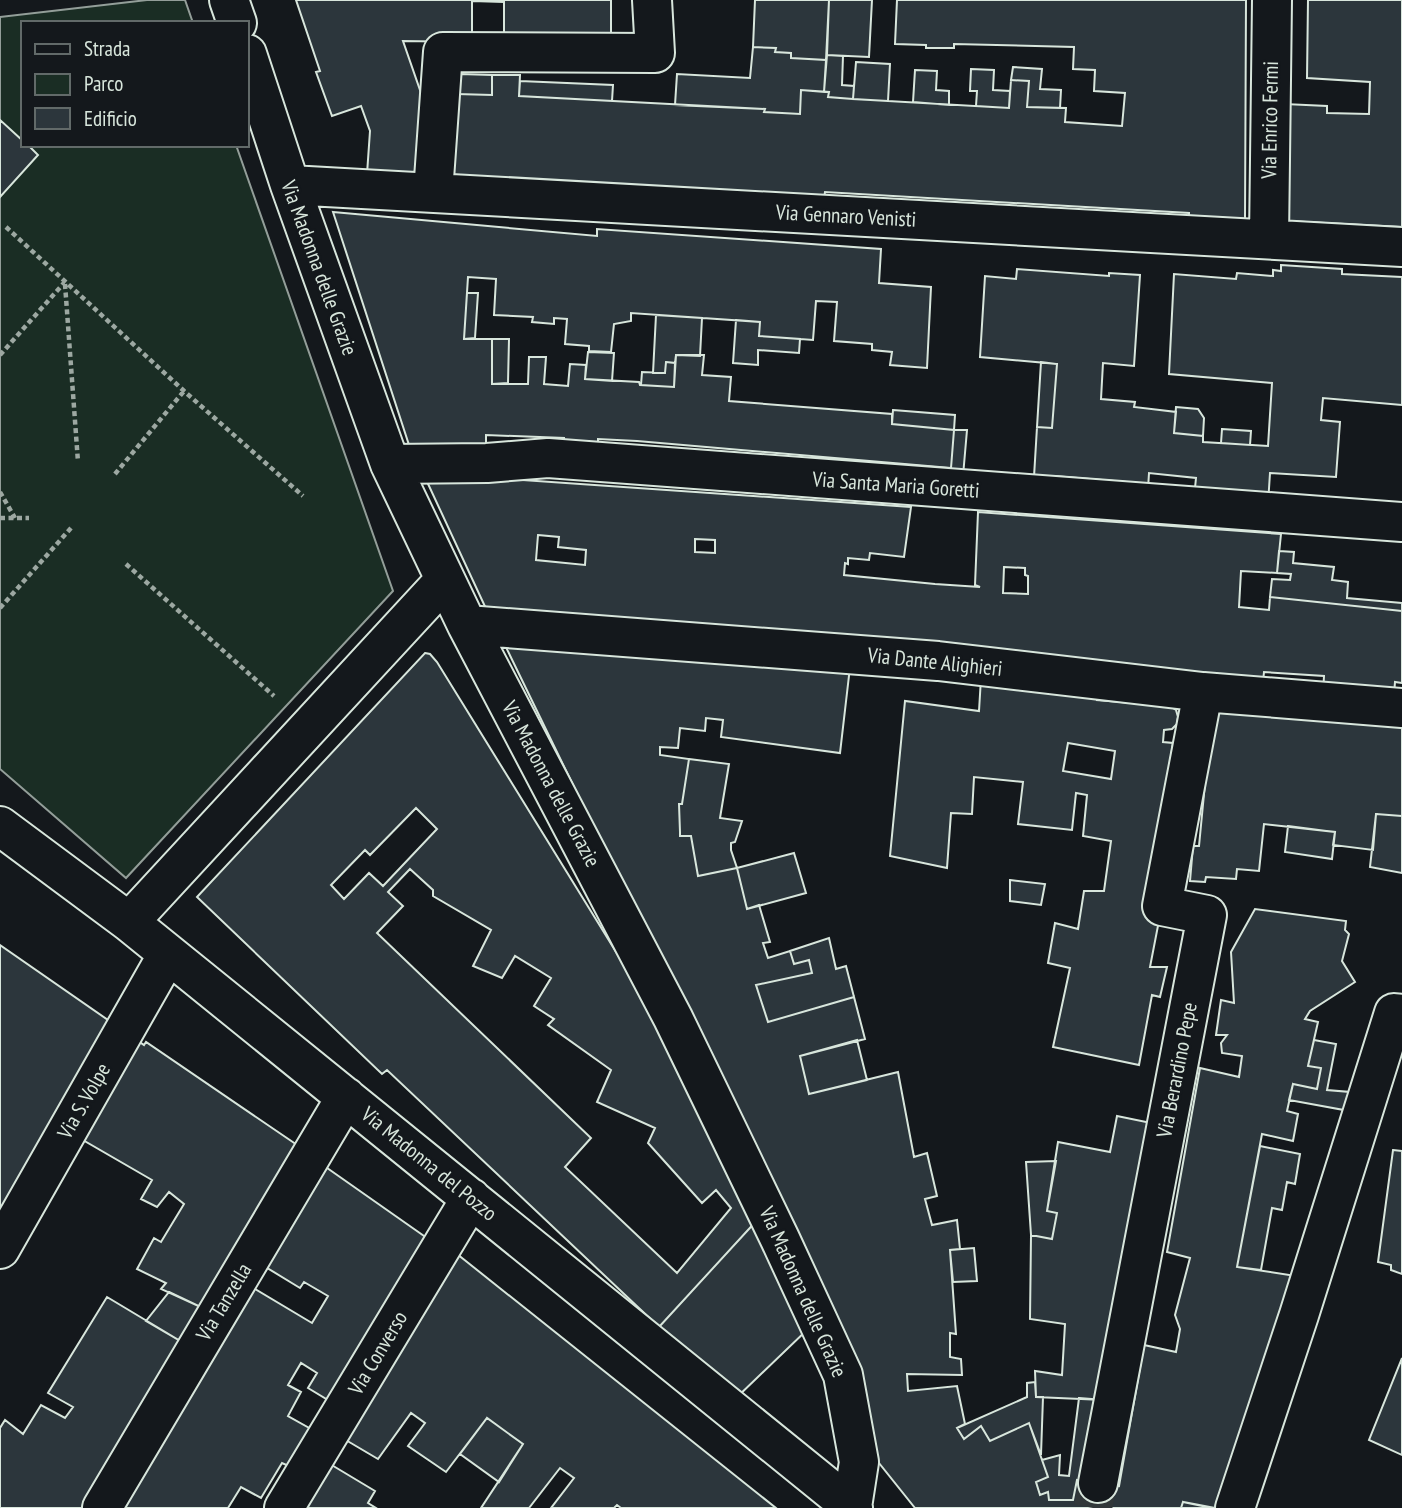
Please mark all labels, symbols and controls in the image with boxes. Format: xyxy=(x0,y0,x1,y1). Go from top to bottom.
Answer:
legend xyxy=(21,21,248,147)
text: Strada xyxy=(84,35,130,62)
street label: Via Enrico Fermi xyxy=(1255,61,1284,180)
text: Parco xyxy=(84,70,123,97)
text: Edificio xyxy=(84,105,137,132)
street label: Via Madonna delle Grazie xyxy=(275,176,364,359)
street label: Via Gennaro Venisti xyxy=(774,198,917,233)
street label: Via Santa Maria Goretti xyxy=(811,465,980,504)
street label: Via Dante Alighieri xyxy=(865,641,1004,682)
street label: Via Madonna delle Grazie xyxy=(496,695,607,871)
street label: Via Berardino Pepe xyxy=(1150,1000,1203,1141)
street label: Via S. Volpe xyxy=(51,1058,116,1144)
street label: Via Madonna del Pozzo xyxy=(355,1100,503,1227)
street label: Via Madonna delle Grazie xyxy=(753,1201,853,1381)
street label: Via Tanzella xyxy=(189,1258,257,1346)
street label: Via Converso xyxy=(341,1306,413,1400)

